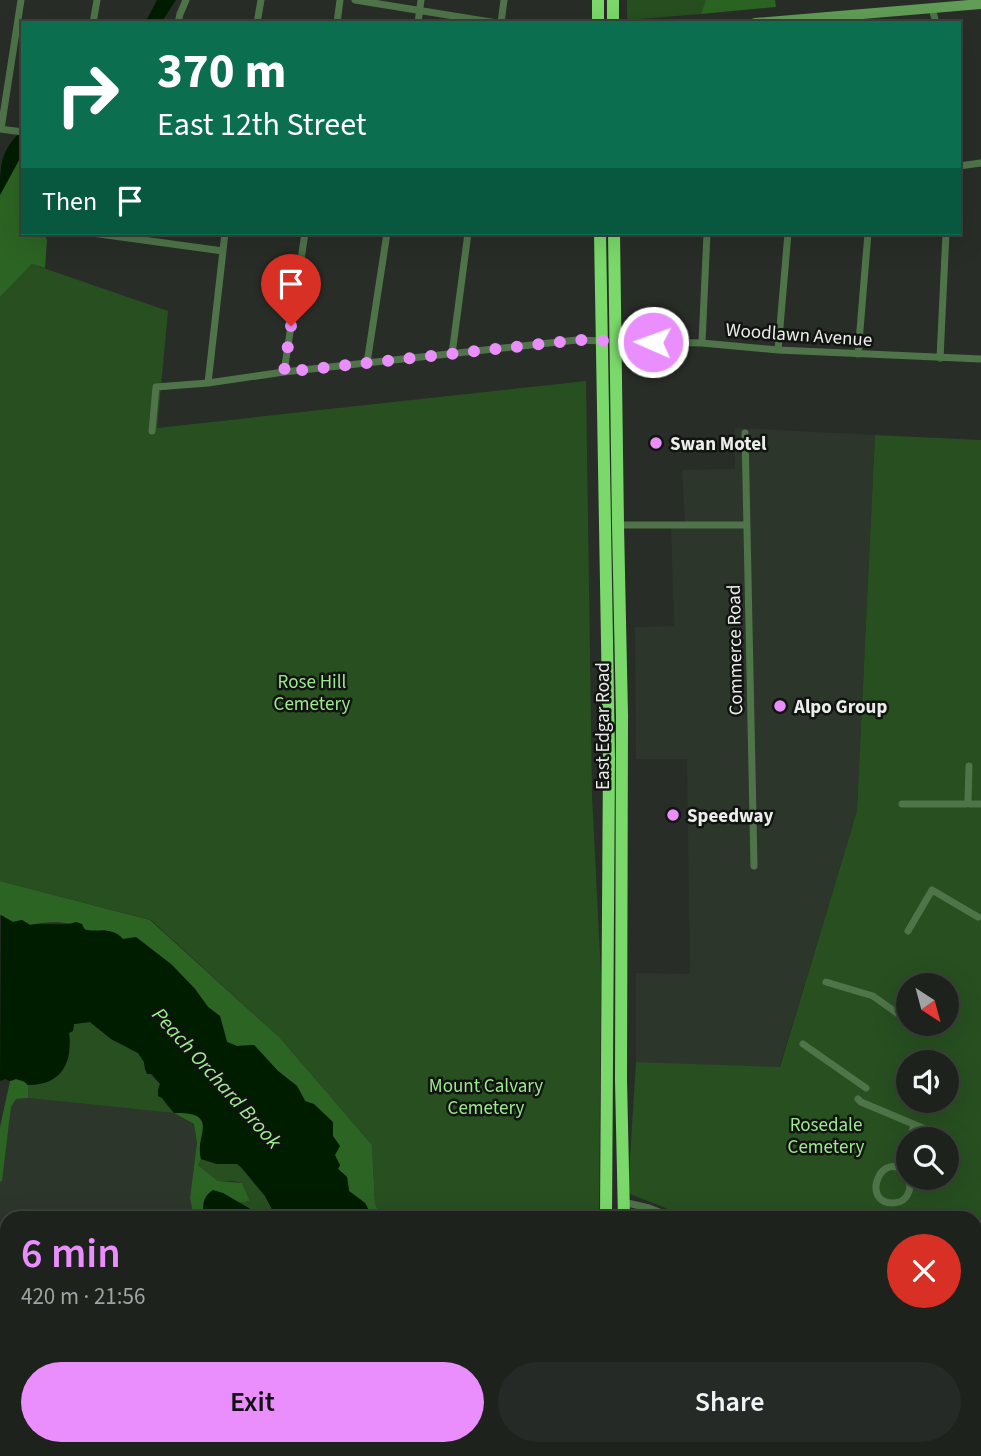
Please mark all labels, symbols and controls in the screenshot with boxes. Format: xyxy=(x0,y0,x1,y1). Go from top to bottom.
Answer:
text: 370 m xyxy=(157,37,286,107)
icon: right xyxy=(42,49,133,140)
text: East 12th Street xyxy=(157,102,367,148)
icon: arrive xyxy=(111,182,149,220)
text: Then xyxy=(42,183,97,220)
pin xyxy=(261,254,321,326)
icon: arrive xyxy=(272,265,310,303)
position arrow xyxy=(616,305,690,379)
street label: Woodlawn Avenue xyxy=(725,317,873,354)
place label: Swan Motel xyxy=(670,431,767,458)
marker: Swan Motel xyxy=(648,435,664,451)
street label: Commerce Road xyxy=(721,584,750,716)
street label: East Edgar Road xyxy=(590,662,617,790)
park label: Rose Hill Cemetery xyxy=(274,669,351,718)
place label: Alpo Group xyxy=(793,694,887,721)
marker: Alpo Group xyxy=(772,698,788,714)
place label: Speedway xyxy=(687,803,774,830)
marker: Speedway xyxy=(665,807,681,823)
north arrow xyxy=(896,973,959,1036)
map controls xyxy=(896,973,959,1190)
water label: Peach Orchard Brook xyxy=(145,1001,290,1156)
button: sound xyxy=(896,1050,959,1113)
park label: Mount Calvary Cemetery xyxy=(429,1073,543,1122)
park label: Rosedale Cemetery xyxy=(788,1112,865,1161)
button: search xyxy=(896,1127,959,1190)
text: 6 min xyxy=(21,1224,121,1284)
button: close xyxy=(887,1234,961,1308)
text: 420 m · 21:56 xyxy=(21,1280,145,1313)
button: Exit xyxy=(21,1362,484,1442)
button: Share xyxy=(498,1362,961,1442)

